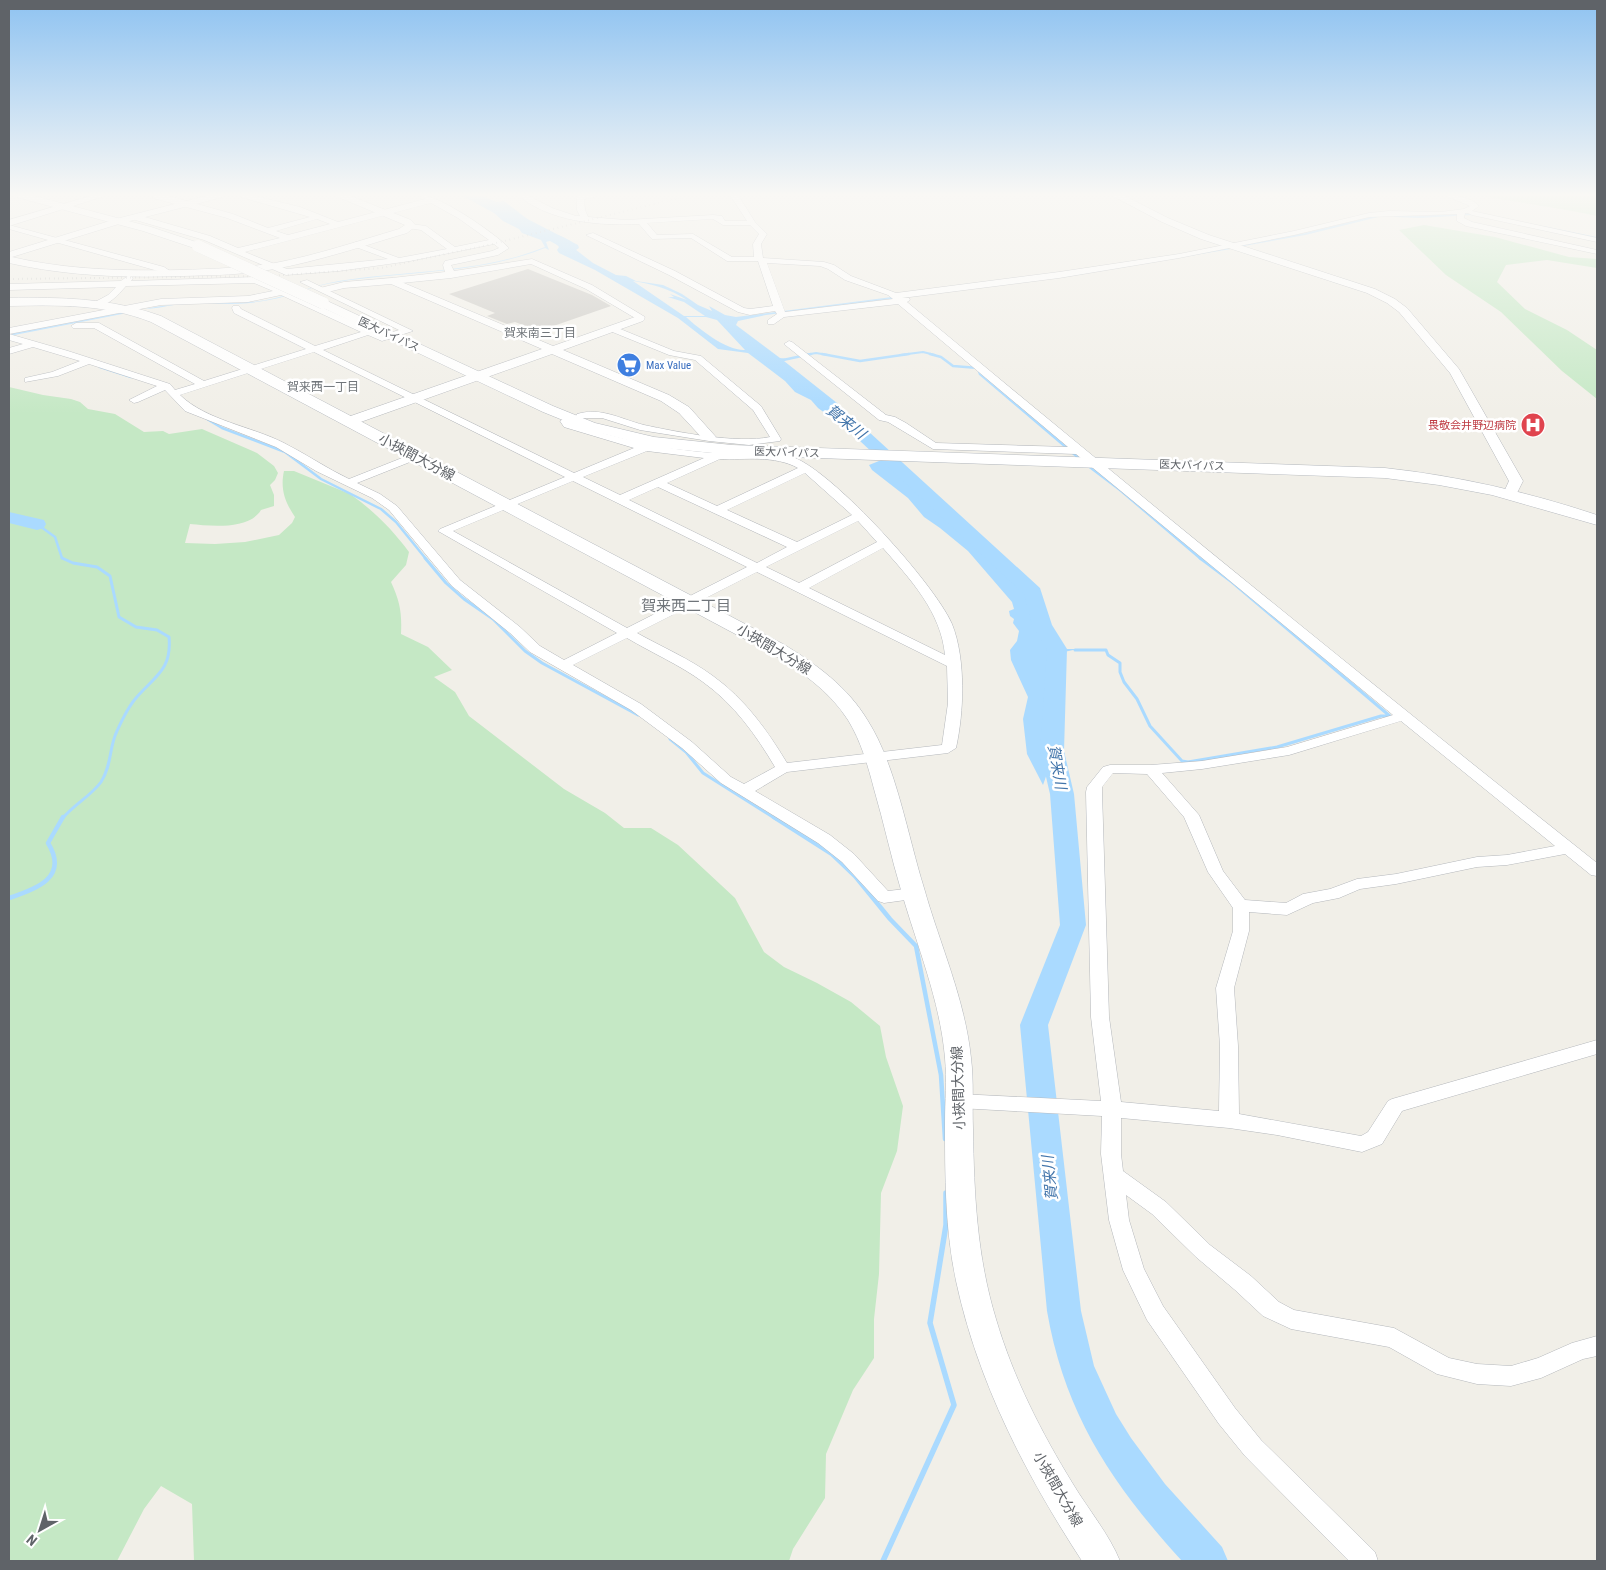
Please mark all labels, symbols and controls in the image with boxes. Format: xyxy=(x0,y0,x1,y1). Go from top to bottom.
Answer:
street label: 医大バイパス xyxy=(356,315,421,354)
district label: 賀来南三丁目 xyxy=(504,326,576,340)
supermarket icon: Max Value xyxy=(616,352,642,378)
place label: Max Value xyxy=(646,359,691,372)
district label: 賀来西一丁目 xyxy=(287,380,359,394)
water label: 賀来川 xyxy=(823,401,871,444)
hospital icon: 畏敬会井野辺病院 xyxy=(1520,412,1546,438)
place label: 畏敬会井野辺病院 xyxy=(1428,419,1516,432)
street label: 小挾間大分線 xyxy=(376,430,458,484)
street label: 医大バイパス xyxy=(754,445,820,460)
street label: 医大バイパス xyxy=(1159,458,1225,473)
district label: 賀来西二丁目 xyxy=(641,597,731,615)
street label: 小挾間大分線 xyxy=(734,621,814,677)
water label: 賀来川 xyxy=(1044,743,1070,793)
street label: 小挾間大分線 xyxy=(949,1046,967,1130)
water label: 賀来川 xyxy=(1038,1153,1061,1201)
street label: 小挾間大分線 xyxy=(1030,1449,1086,1529)
north arrow xyxy=(15,1505,65,1555)
text: N xyxy=(23,1531,40,1549)

